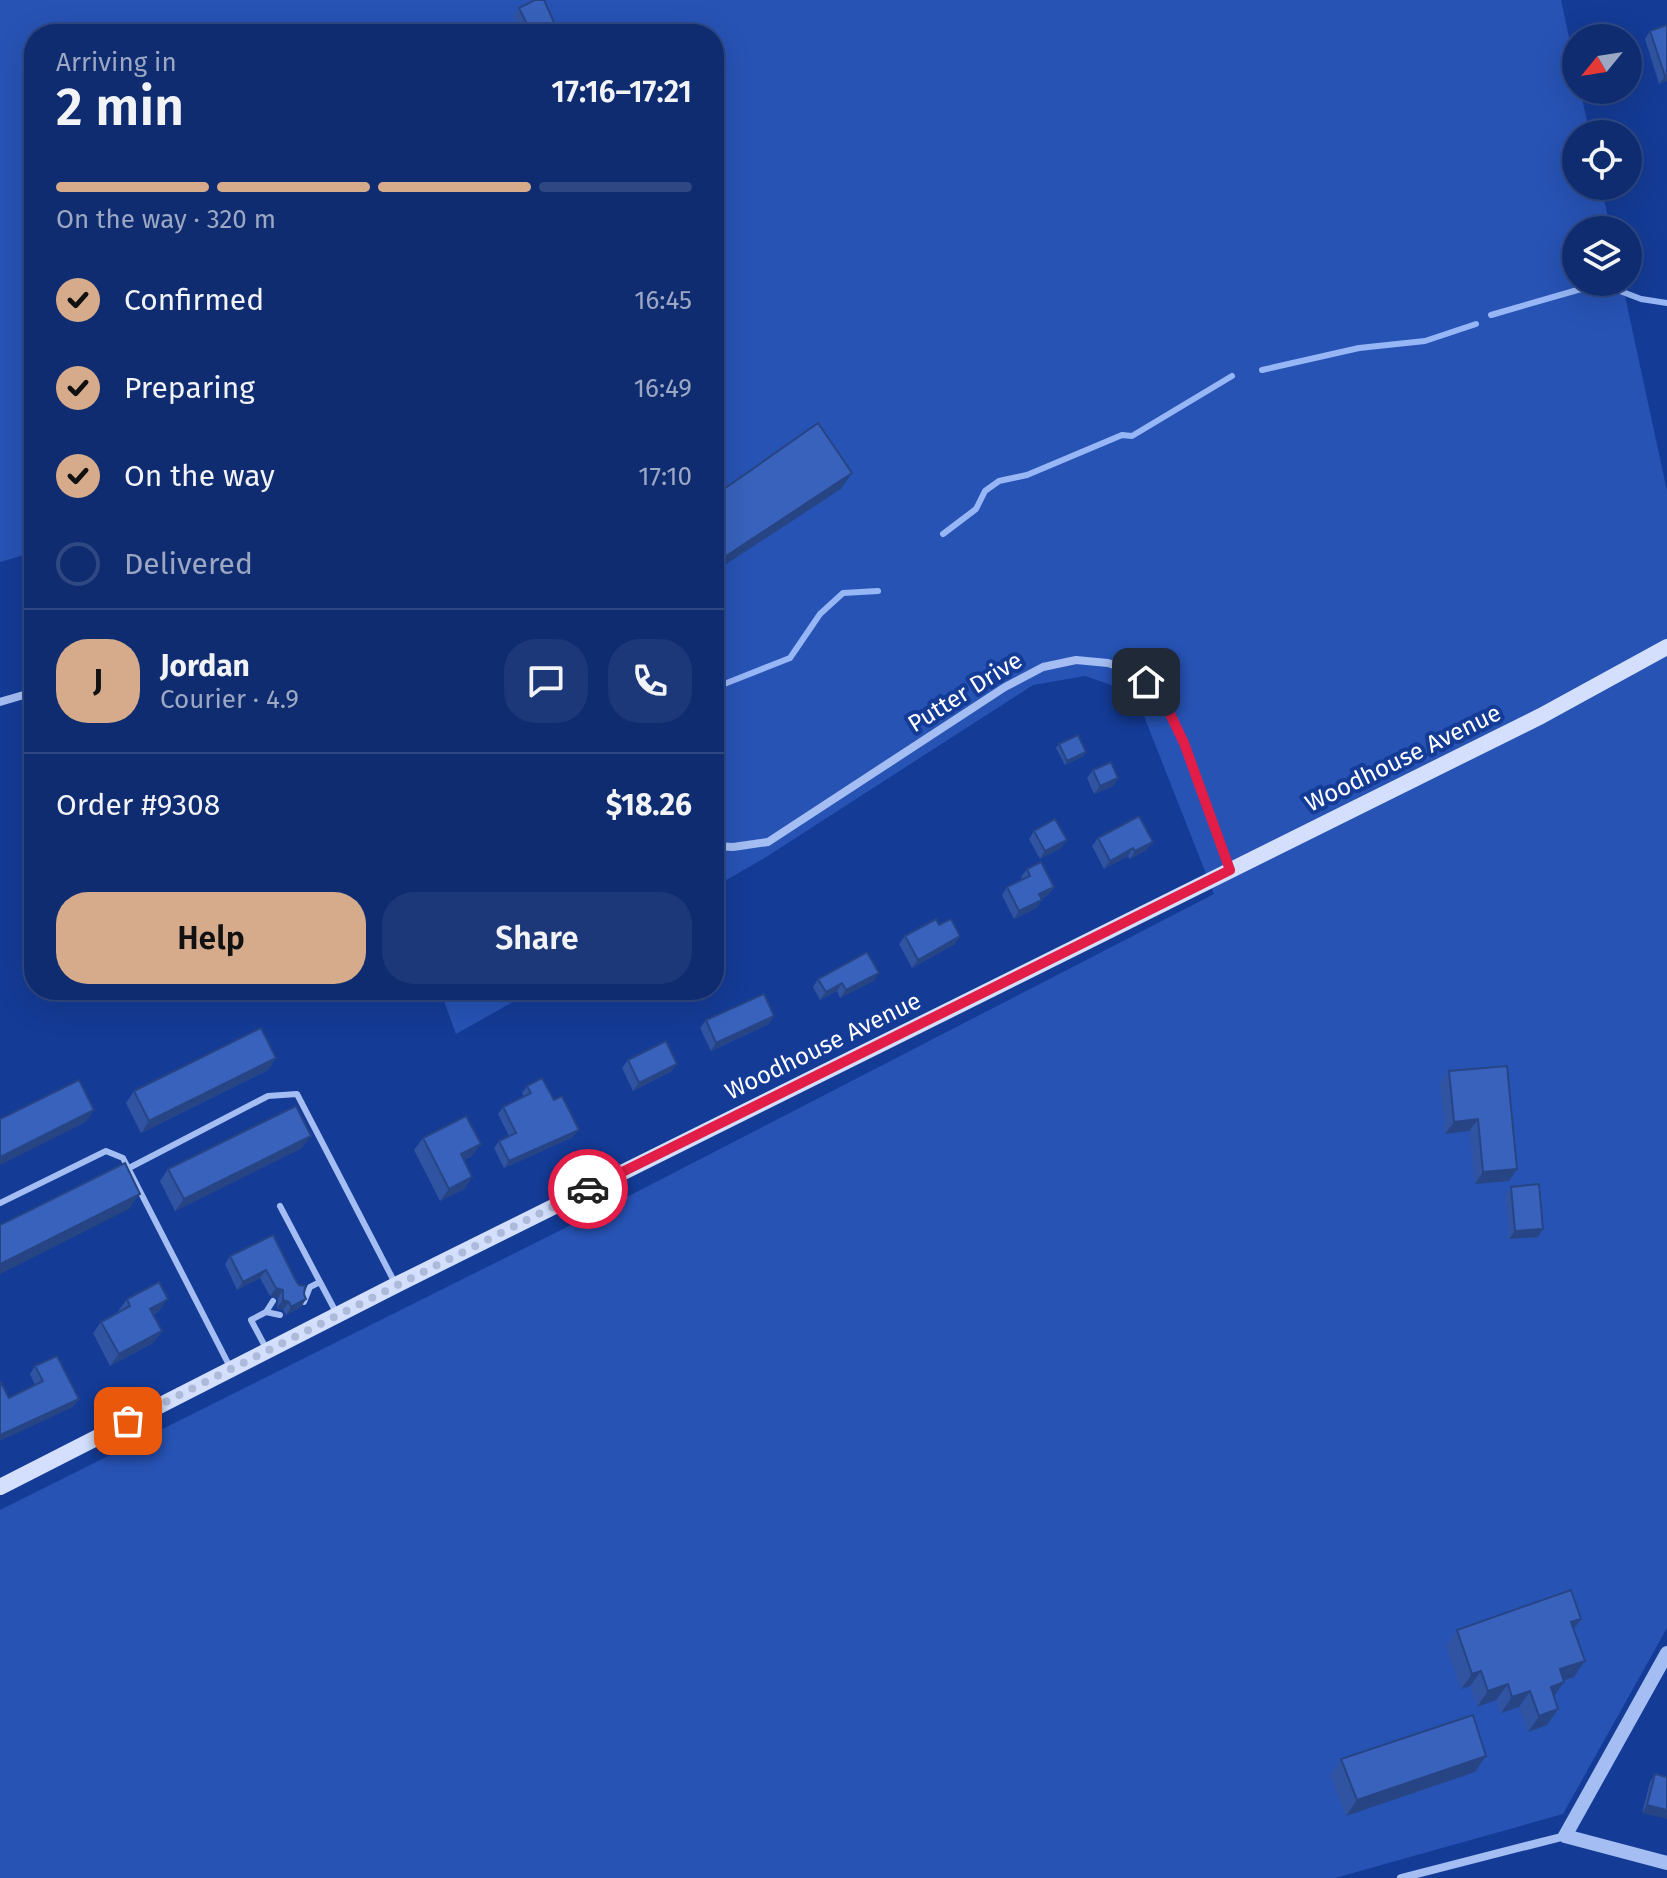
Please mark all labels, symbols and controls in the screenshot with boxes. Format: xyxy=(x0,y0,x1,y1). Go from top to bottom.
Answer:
north arrow xyxy=(1562,24,1642,104)
map controls xyxy=(1562,24,1642,296)
text: Arriving in xyxy=(56,47,177,78)
text: 17:16–17:21 xyxy=(551,74,692,110)
text: 2 min xyxy=(56,76,184,139)
button: locate xyxy=(1562,120,1642,200)
text: On the way · 320 m xyxy=(56,204,276,235)
button: layers xyxy=(1562,216,1642,296)
icon: check xyxy=(56,278,100,322)
text: Confirmed xyxy=(124,282,264,318)
text: 16:45 xyxy=(634,285,692,316)
icon: check xyxy=(56,366,100,410)
text: Preparing xyxy=(124,370,255,406)
text: 16:49 xyxy=(634,373,692,404)
icon: check xyxy=(56,454,100,498)
text: On the way xyxy=(124,458,275,494)
text: 17:10 xyxy=(638,461,692,492)
text: Delivered xyxy=(124,546,253,582)
button: chat xyxy=(504,639,588,723)
button: phone xyxy=(608,639,692,723)
street label: Putter Drive xyxy=(903,646,1027,738)
text: Jordan xyxy=(160,648,250,684)
pin xyxy=(1112,648,1180,716)
icon: home xyxy=(1124,660,1168,704)
text: J xyxy=(93,663,103,699)
text: Courier · 4.9 xyxy=(160,684,299,715)
street label: Woodhouse Avenue xyxy=(1301,698,1505,818)
text: Order #9308 xyxy=(56,787,220,823)
text: $18.26 xyxy=(606,787,692,823)
button: Help xyxy=(56,892,366,984)
button: Share xyxy=(382,892,692,984)
street label: Woodhouse Avenue xyxy=(721,986,925,1106)
courier xyxy=(548,1149,628,1229)
icon: car xyxy=(566,1167,610,1211)
pin xyxy=(94,1387,162,1455)
icon: bag xyxy=(106,1399,150,1443)

